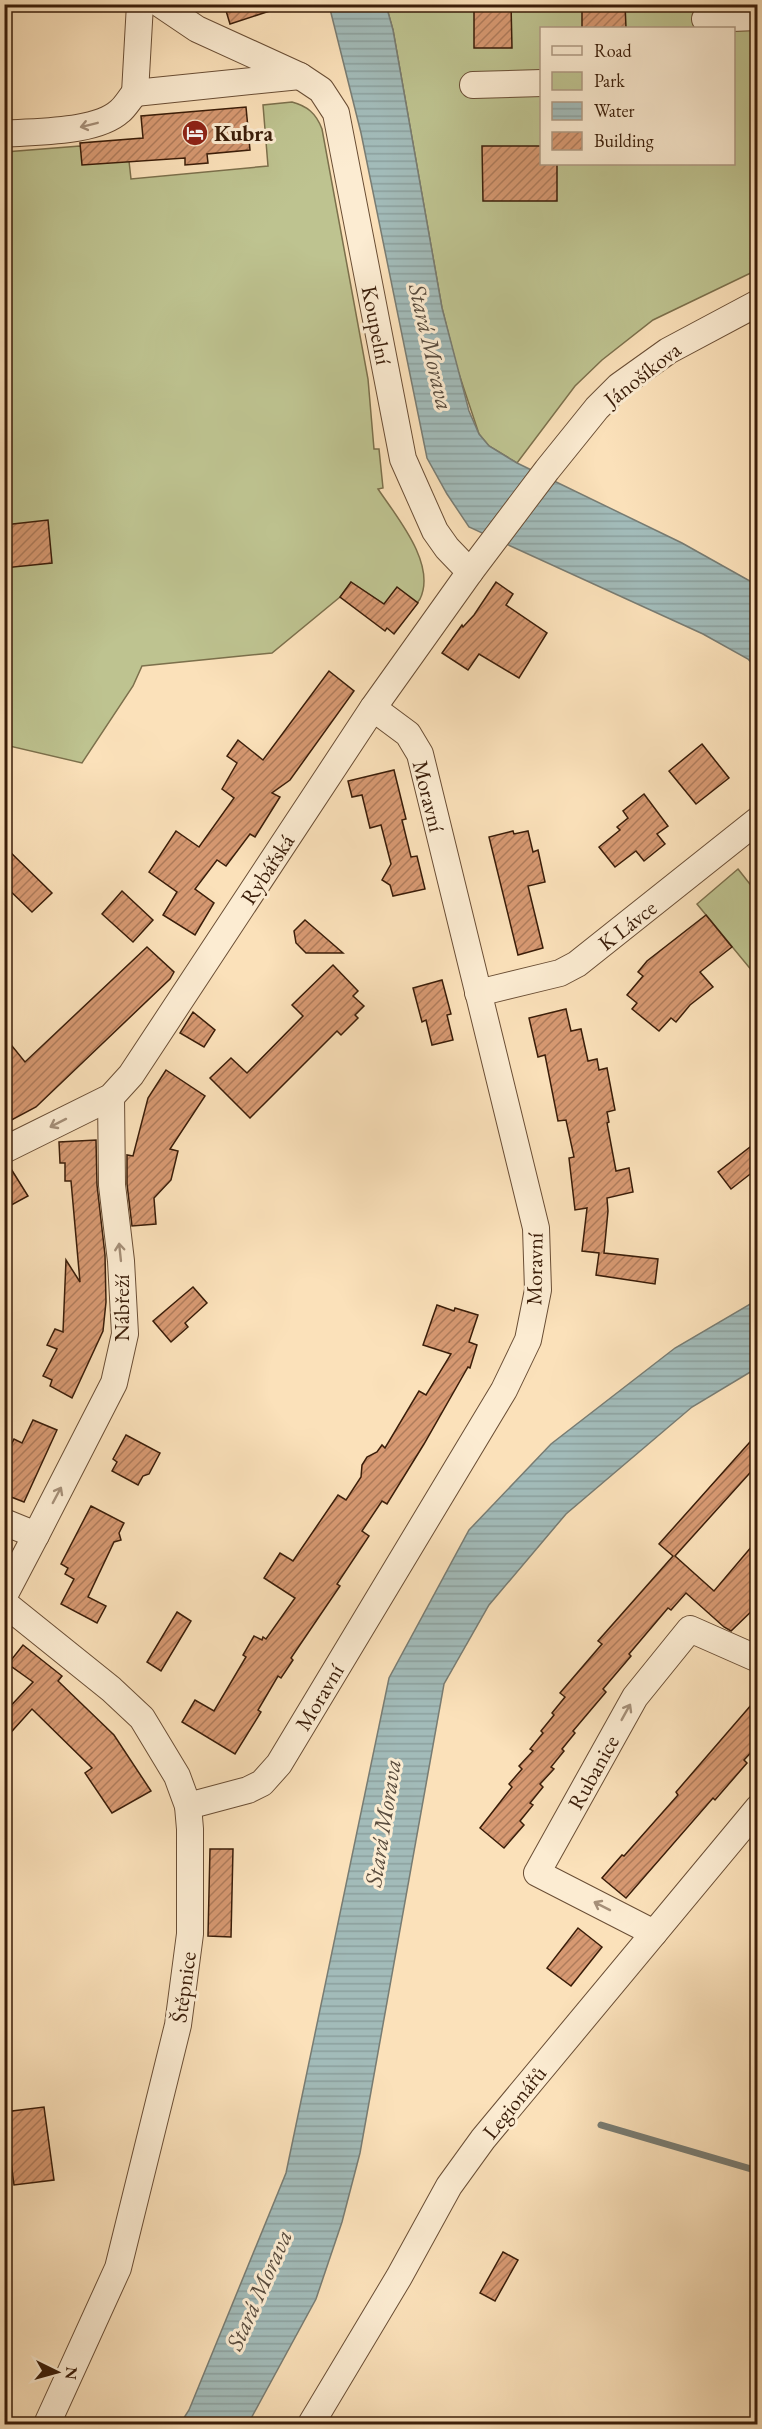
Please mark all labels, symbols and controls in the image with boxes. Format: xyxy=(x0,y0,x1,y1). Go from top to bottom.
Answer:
legend xyxy=(540,27,735,165)
text: Road xyxy=(594,39,633,62)
text: Park xyxy=(594,69,625,92)
text: Water xyxy=(594,99,635,122)
hotel icon: Kubra xyxy=(180,118,210,148)
one-way arrow xyxy=(80,119,99,131)
place label: Kubra xyxy=(214,119,273,148)
text: Building xyxy=(594,129,654,152)
water label: Stará Morava xyxy=(402,280,461,413)
street label: Koupelní xyxy=(355,283,398,368)
street label: Jánošíkova xyxy=(596,335,687,415)
street label: Moravní xyxy=(406,757,452,835)
street label: Rybářská xyxy=(234,828,301,910)
street label: K Lávce xyxy=(592,893,663,957)
one-way arrow xyxy=(50,1118,68,1129)
street label: Moravní xyxy=(519,1232,550,1306)
one-way arrow xyxy=(114,1243,125,1262)
street label: Nábřeží xyxy=(107,1274,136,1342)
one-way arrow xyxy=(51,1487,63,1504)
street label: Moravní xyxy=(288,1658,351,1736)
one-way arrow xyxy=(621,1704,633,1721)
street label: Rubanice xyxy=(561,1729,626,1815)
water label: Stará Morava xyxy=(357,1757,408,1890)
one-way arrow xyxy=(594,1900,611,1912)
street label: Štěpnice xyxy=(164,1949,203,2024)
street label: Legionářů xyxy=(476,2059,553,2145)
water label: Stará Morava xyxy=(218,2225,299,2356)
north arrow xyxy=(27,2342,87,2402)
text: N xyxy=(60,2366,82,2381)

